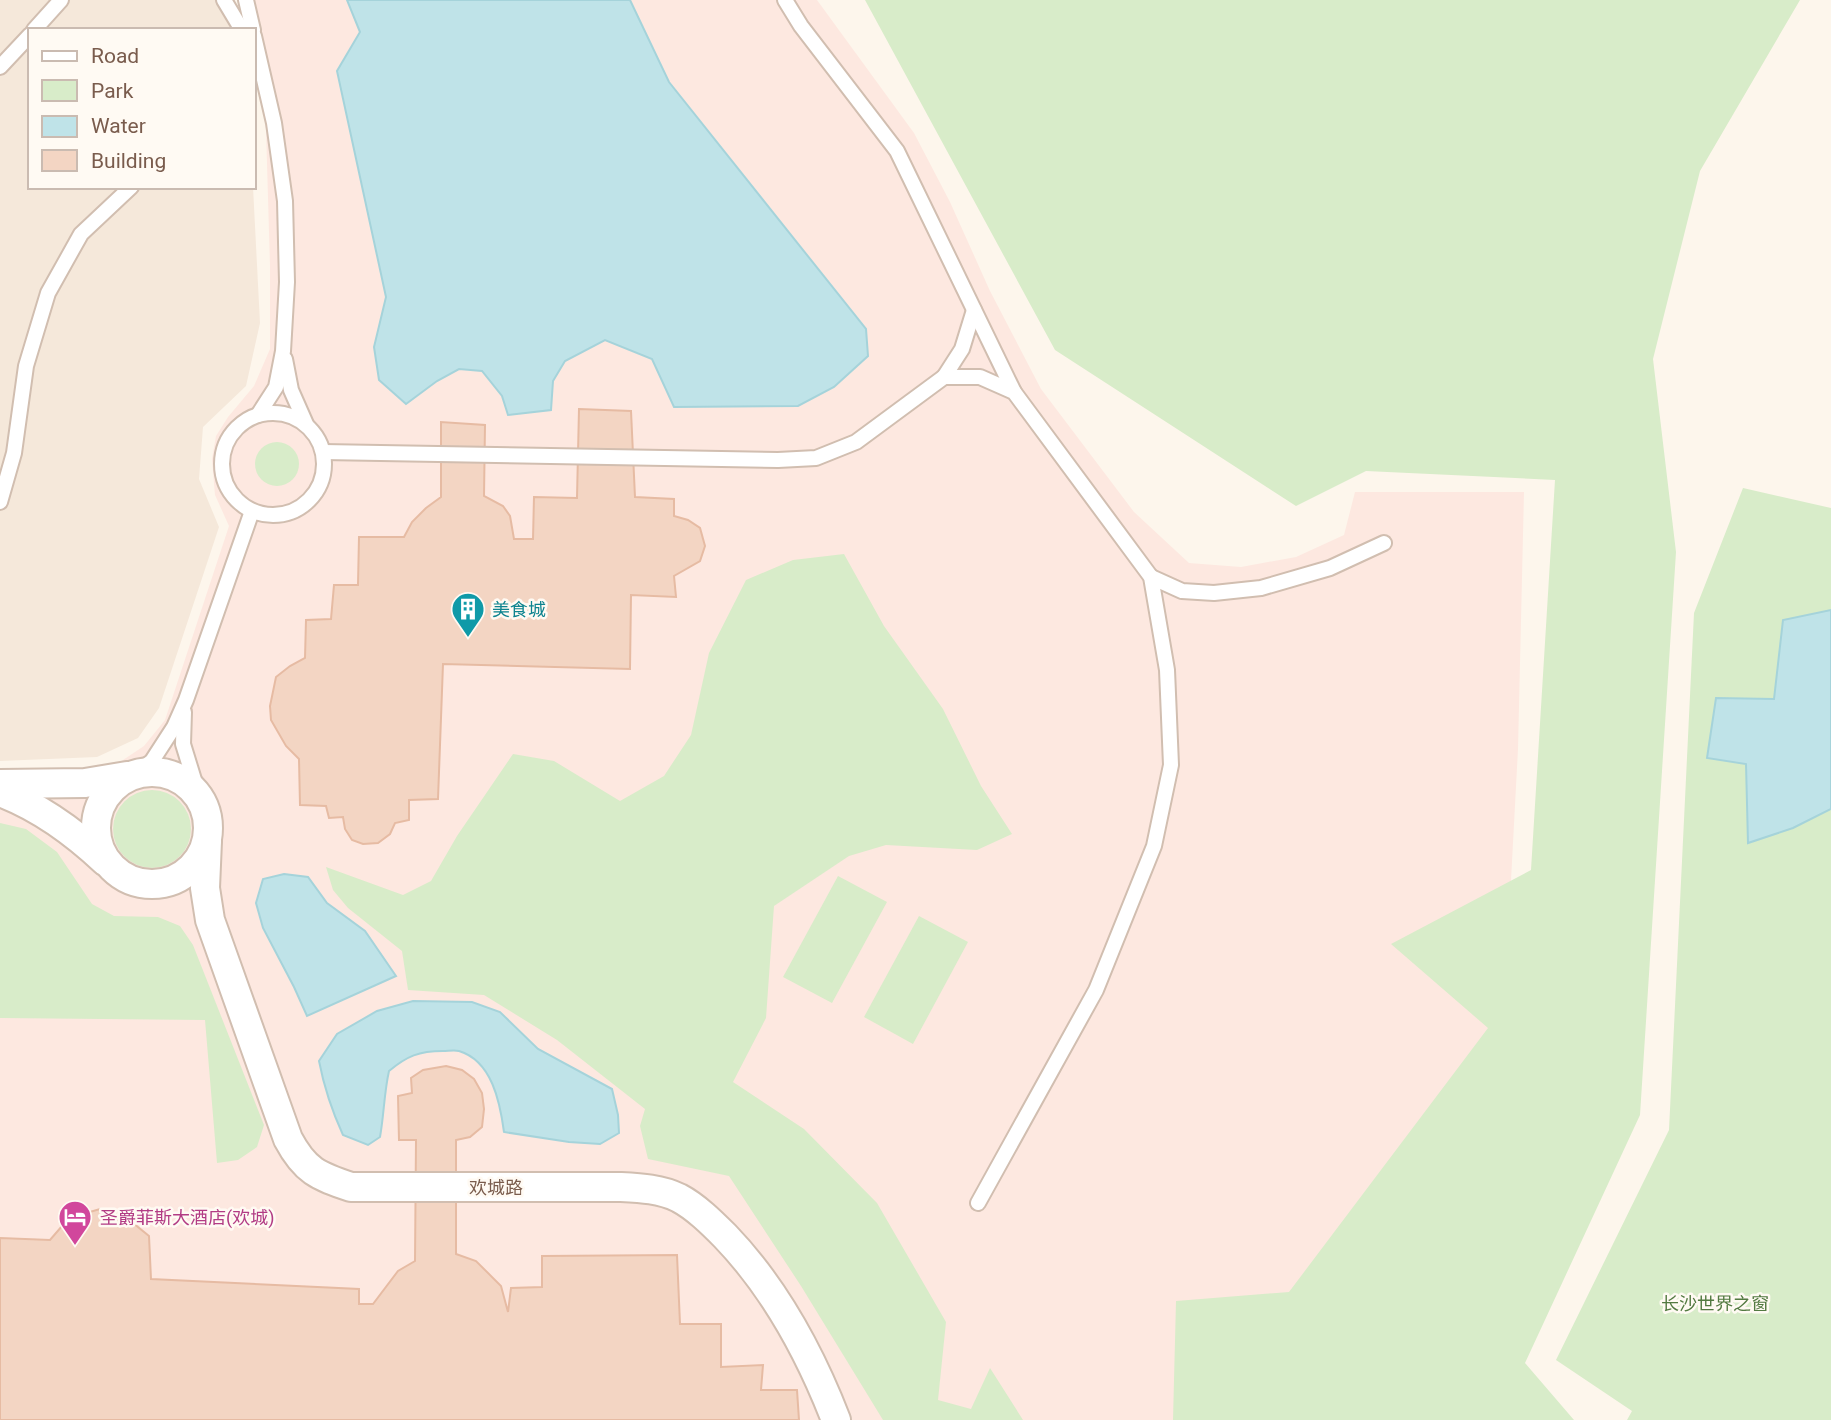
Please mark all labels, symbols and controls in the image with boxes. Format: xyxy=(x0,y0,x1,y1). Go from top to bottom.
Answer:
legend xyxy=(28,28,256,189)
text: Road xyxy=(91,44,139,68)
text: Park xyxy=(91,79,134,103)
text: Water xyxy=(91,114,146,138)
text: Building xyxy=(91,149,166,173)
building icon: 美食城 xyxy=(449,590,487,639)
place label: 美食城 xyxy=(492,599,546,620)
street label: 欢城路 xyxy=(469,1177,523,1198)
hotel icon: 圣爵菲斯大酒店(欢城) xyxy=(56,1198,94,1247)
place label: 圣爵菲斯大酒店(欢城) xyxy=(100,1207,274,1229)
park label: 长沙世界之窗 xyxy=(1661,1293,1769,1314)

